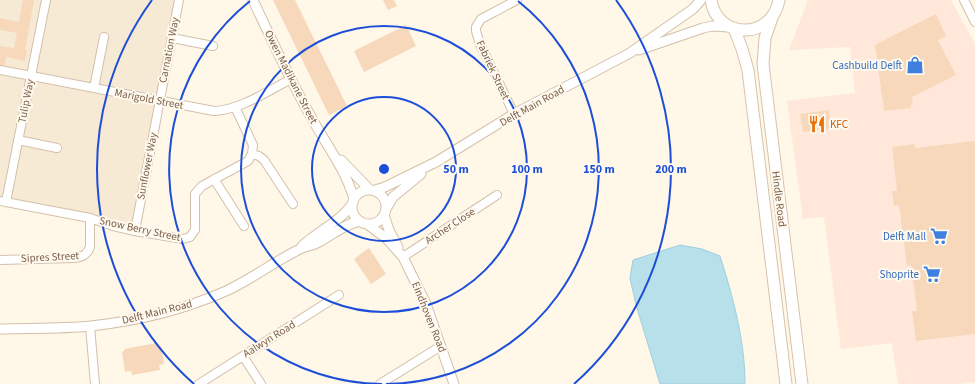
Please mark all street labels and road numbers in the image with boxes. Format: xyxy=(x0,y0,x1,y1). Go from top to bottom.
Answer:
street label: Carnation Way xyxy=(155,16,183,84)
street label: Owen Madikane Street xyxy=(261,28,321,127)
street label: Fabriek Street xyxy=(473,38,513,102)
street label: Tulip Way xyxy=(14,78,38,124)
street label: Delft Main Road xyxy=(497,82,567,130)
street label: Marigold Street xyxy=(113,85,185,113)
street label: Sunflower Way xyxy=(133,131,161,201)
street label: Hindle Road xyxy=(768,170,790,228)
street label: Archer Close xyxy=(422,204,479,248)
street label: Snow Berry Street xyxy=(98,213,182,245)
street label: Sipres Street xyxy=(21,248,80,266)
street label: Eindhoven Road xyxy=(408,279,450,355)
street label: Delft Main Road xyxy=(120,296,194,328)
street label: Aalwyn Road xyxy=(240,317,298,361)

